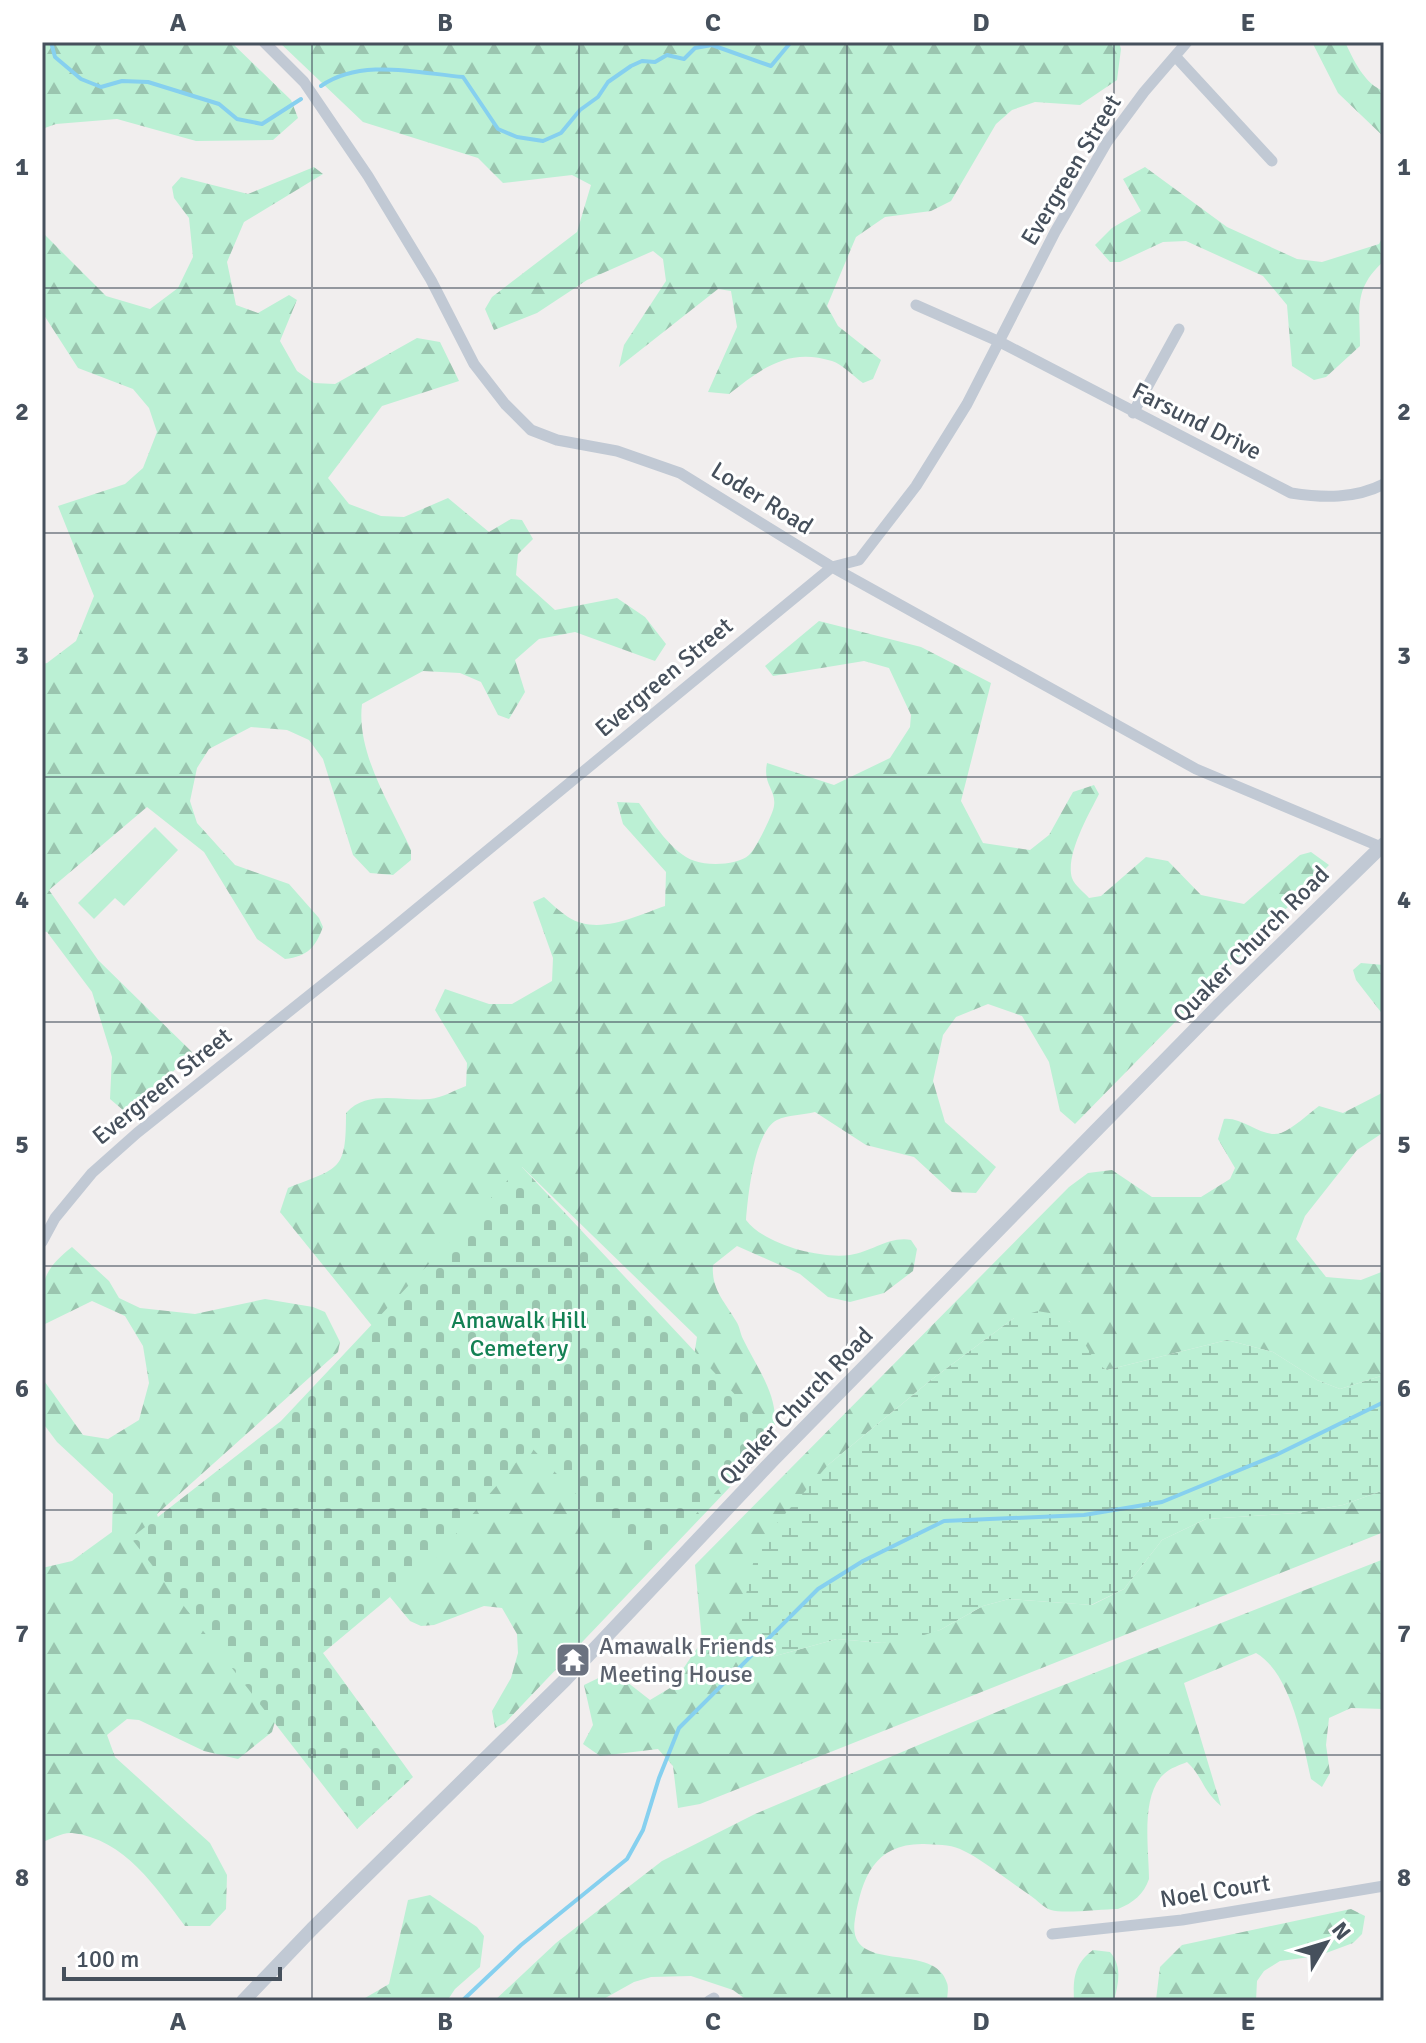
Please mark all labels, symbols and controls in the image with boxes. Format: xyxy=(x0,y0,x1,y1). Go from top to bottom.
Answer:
text: A xyxy=(170,7,187,39)
text: B xyxy=(437,7,453,39)
text: C xyxy=(705,7,721,39)
text: D xyxy=(972,7,990,39)
text: E xyxy=(1241,7,1255,39)
street label: Evergreen Street xyxy=(1014,89,1128,251)
text: 1 xyxy=(15,151,29,183)
text: 1 xyxy=(1397,151,1411,183)
street label: Farsund Drive xyxy=(1127,376,1267,466)
text: 2 xyxy=(15,396,29,428)
text: 2 xyxy=(1397,396,1411,428)
street label: Loder Road xyxy=(705,455,819,541)
street label: Evergreen Street xyxy=(589,611,739,743)
text: 3 xyxy=(15,640,29,672)
text: 3 xyxy=(1397,640,1411,672)
street label: Quaker Church Road xyxy=(1167,860,1335,1028)
text: 4 xyxy=(15,884,29,916)
text: 4 xyxy=(1397,884,1411,916)
street label: Evergreen Street xyxy=(86,1021,238,1151)
text: 5 xyxy=(15,1129,29,1161)
text: 5 xyxy=(1397,1129,1411,1161)
park label: Amawalk Hill Cemetery xyxy=(451,1305,587,1363)
street label: Quaker Church Road xyxy=(713,1321,879,1491)
text: 6 xyxy=(15,1373,29,1405)
text: 6 xyxy=(1397,1373,1411,1405)
text: 7 xyxy=(15,1618,29,1650)
text: 7 xyxy=(1397,1618,1411,1650)
place label: Amawalk Friends Meeting House xyxy=(599,1631,774,1689)
temple icon: Amawalk Friends Meeting House xyxy=(554,1641,592,1679)
text: 8 xyxy=(15,1862,29,1894)
text: 8 xyxy=(1397,1862,1411,1894)
street label: Noel Court xyxy=(1158,1868,1272,1914)
north arrow xyxy=(1286,1903,1366,1983)
text: N xyxy=(1326,1917,1357,1945)
scale bar xyxy=(64,1931,280,1981)
text: 100 m xyxy=(76,1944,139,1974)
text: A xyxy=(170,2006,187,2038)
text: B xyxy=(437,2006,453,2038)
text: C xyxy=(705,2006,721,2038)
text: D xyxy=(972,2006,990,2038)
text: E xyxy=(1241,2006,1255,2038)

